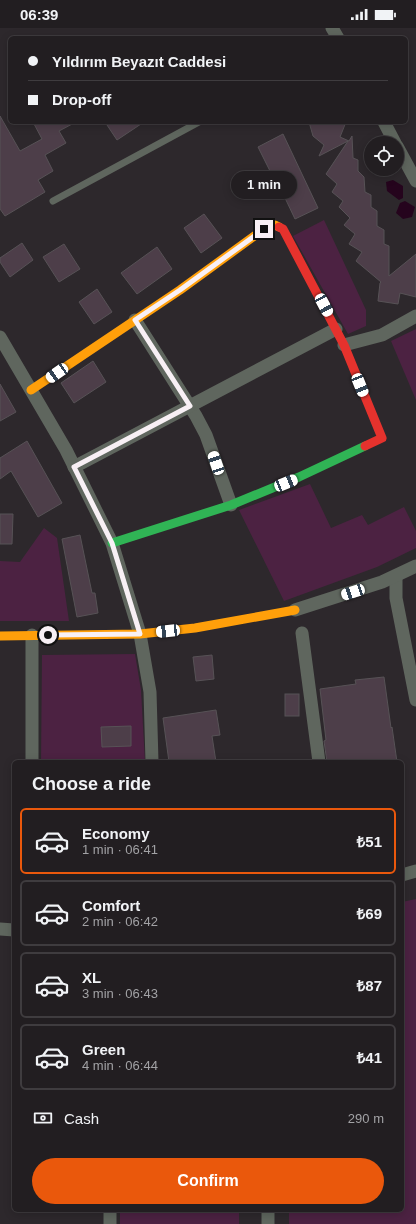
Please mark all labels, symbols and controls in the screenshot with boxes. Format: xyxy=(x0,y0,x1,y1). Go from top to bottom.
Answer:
text: 06:39 xyxy=(20,6,58,23)
text: Yıldırım Beyazıt Caddesi xyxy=(52,53,226,70)
text: Drop-off xyxy=(52,91,111,108)
map controls xyxy=(364,136,404,176)
button: locate xyxy=(364,136,404,176)
callout: 1 min xyxy=(231,171,297,199)
text: 1 min xyxy=(247,177,281,192)
route end xyxy=(255,220,273,238)
car xyxy=(313,292,335,318)
car xyxy=(44,361,70,385)
car xyxy=(350,372,370,398)
car xyxy=(206,450,226,476)
car xyxy=(273,473,299,493)
car xyxy=(340,583,366,601)
car xyxy=(155,624,181,638)
route start xyxy=(39,626,57,644)
text: Choose a ride xyxy=(32,774,151,794)
icon: car xyxy=(34,823,70,859)
text: Economy xyxy=(82,825,150,842)
text: ₺51 xyxy=(357,833,382,850)
text: 1 min · 06:41 xyxy=(82,842,158,857)
icon: car xyxy=(34,895,70,931)
text: Comfort xyxy=(82,897,140,914)
text: ₺69 xyxy=(357,905,382,922)
text: 2 min · 06:42 xyxy=(82,914,158,929)
icon: car xyxy=(34,967,70,1003)
text: XL xyxy=(82,969,101,986)
text: ₺87 xyxy=(357,977,382,994)
text: 3 min · 06:43 xyxy=(82,986,158,1001)
icon: car xyxy=(34,1039,70,1075)
text: Green xyxy=(82,1041,125,1058)
text: ₺41 xyxy=(357,1049,382,1066)
text: 4 min · 06:44 xyxy=(82,1058,158,1073)
icon: cash xyxy=(32,1107,54,1129)
text: Cash xyxy=(64,1110,99,1127)
text: 290 m xyxy=(348,1111,384,1126)
button: Confirm xyxy=(32,1158,384,1204)

